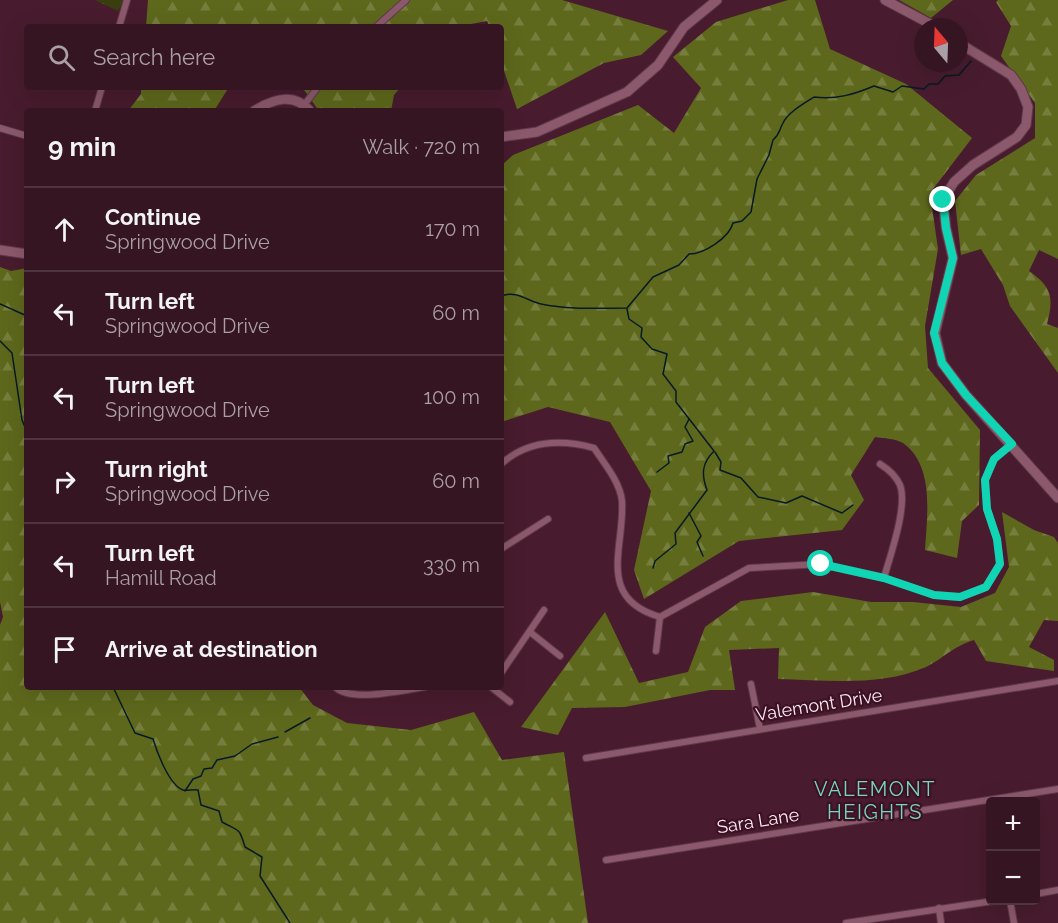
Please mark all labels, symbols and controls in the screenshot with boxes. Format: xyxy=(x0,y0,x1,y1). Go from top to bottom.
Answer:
north arrow xyxy=(914,18,968,72)
search box xyxy=(24,24,504,90)
icon: search xyxy=(45,41,78,74)
text: Search here xyxy=(93,44,215,70)
text: 9 min xyxy=(48,132,116,162)
text: Walk · 720 m xyxy=(362,135,480,159)
route end xyxy=(929,186,955,212)
text: Continue xyxy=(105,204,201,230)
icon: ahead xyxy=(48,213,81,246)
text: 170 m xyxy=(425,217,480,241)
text: Springwood Drive xyxy=(105,230,270,254)
text: Turn left xyxy=(105,288,195,314)
icon: left xyxy=(48,297,81,330)
text: 60 m xyxy=(432,301,480,325)
text: Springwood Drive xyxy=(105,314,270,338)
text: Turn left xyxy=(105,372,195,398)
icon: left xyxy=(48,381,81,414)
text: 100 m xyxy=(423,385,480,409)
text: Springwood Drive xyxy=(105,398,270,422)
text: Turn right xyxy=(105,456,208,482)
icon: right xyxy=(48,465,81,498)
text: 60 m xyxy=(432,469,480,493)
text: Springwood Drive xyxy=(105,482,270,506)
text: Turn left xyxy=(105,540,195,566)
icon: left xyxy=(48,549,81,582)
route start xyxy=(807,550,833,576)
text: 330 m xyxy=(423,553,480,577)
text: Hamill Road xyxy=(105,566,217,590)
icon: arrive xyxy=(48,633,81,666)
text: Arrive at destination xyxy=(105,636,318,662)
street label: Valemont Drive xyxy=(754,684,884,725)
district label: VALEMONT HEIGHTS xyxy=(814,777,936,824)
map controls xyxy=(986,797,1040,905)
button: + xyxy=(986,797,1040,851)
street label: Sara Lane xyxy=(715,804,801,837)
button: − xyxy=(986,851,1040,905)

